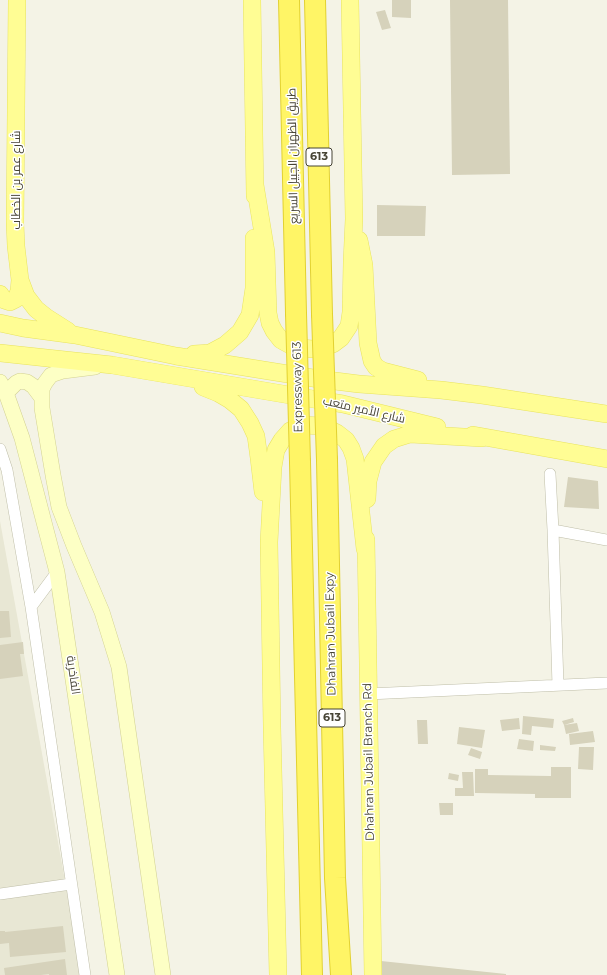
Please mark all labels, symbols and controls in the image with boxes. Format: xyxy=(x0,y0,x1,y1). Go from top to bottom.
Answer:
street label: طريق الظهران الجبيل السريع xyxy=(285,88,301,224)
street label: شارع عمر بن الخطاب xyxy=(9,131,23,229)
road number: 613 xyxy=(306,148,332,166)
street label: Expressway 613 xyxy=(290,341,306,433)
street label: شارع الأمير متعب xyxy=(321,394,407,426)
street label: Dhahran Jubail Expy xyxy=(323,572,339,696)
street label: الفاخرية xyxy=(63,655,83,695)
street label: Dhahran Jubail Branch Rd xyxy=(360,683,378,841)
road number: 613 xyxy=(319,709,345,727)

